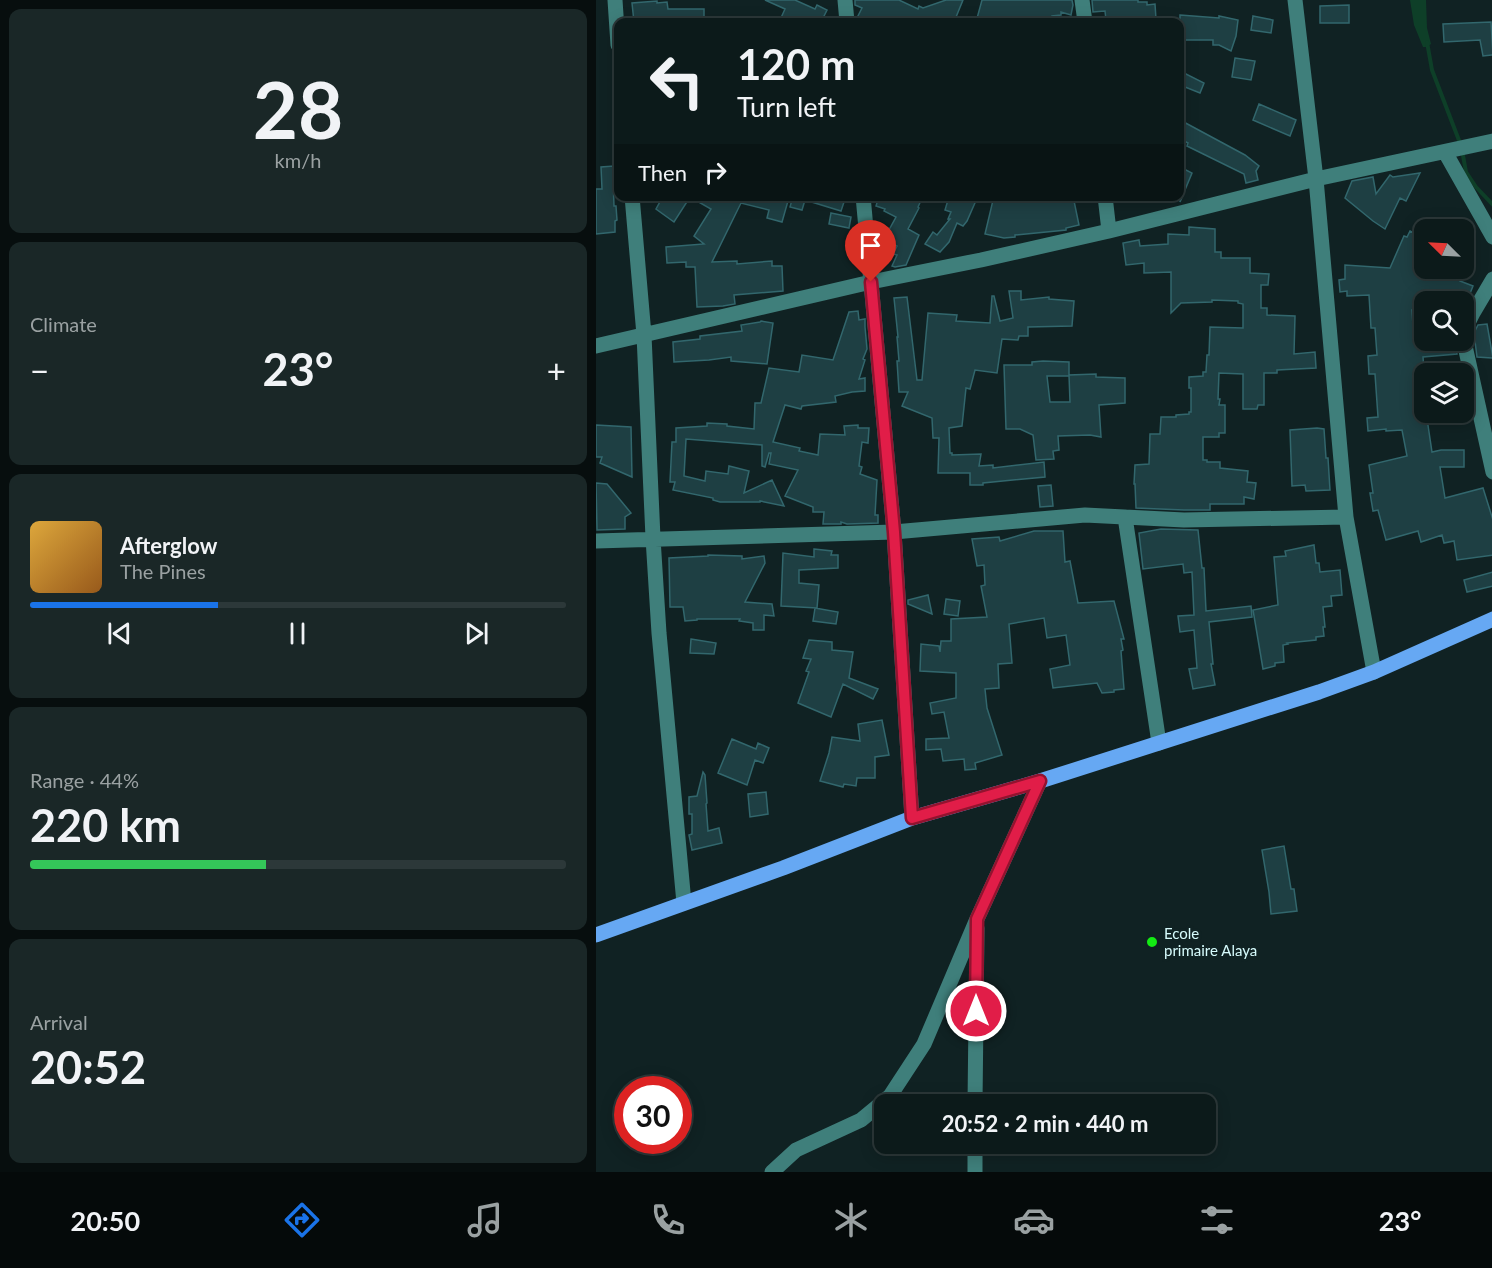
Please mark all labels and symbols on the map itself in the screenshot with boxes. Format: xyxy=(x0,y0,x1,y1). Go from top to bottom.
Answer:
north arrow xyxy=(1414,219,1474,279)
pin xyxy=(845,220,896,282)
place label: Ecole primaire Alaya xyxy=(1164,924,1257,959)
marker: Ecole primaire Alaya xyxy=(1145,935,1159,949)
position arrow xyxy=(944,979,1008,1043)
speed limit sign: 30 xyxy=(614,1076,692,1154)

